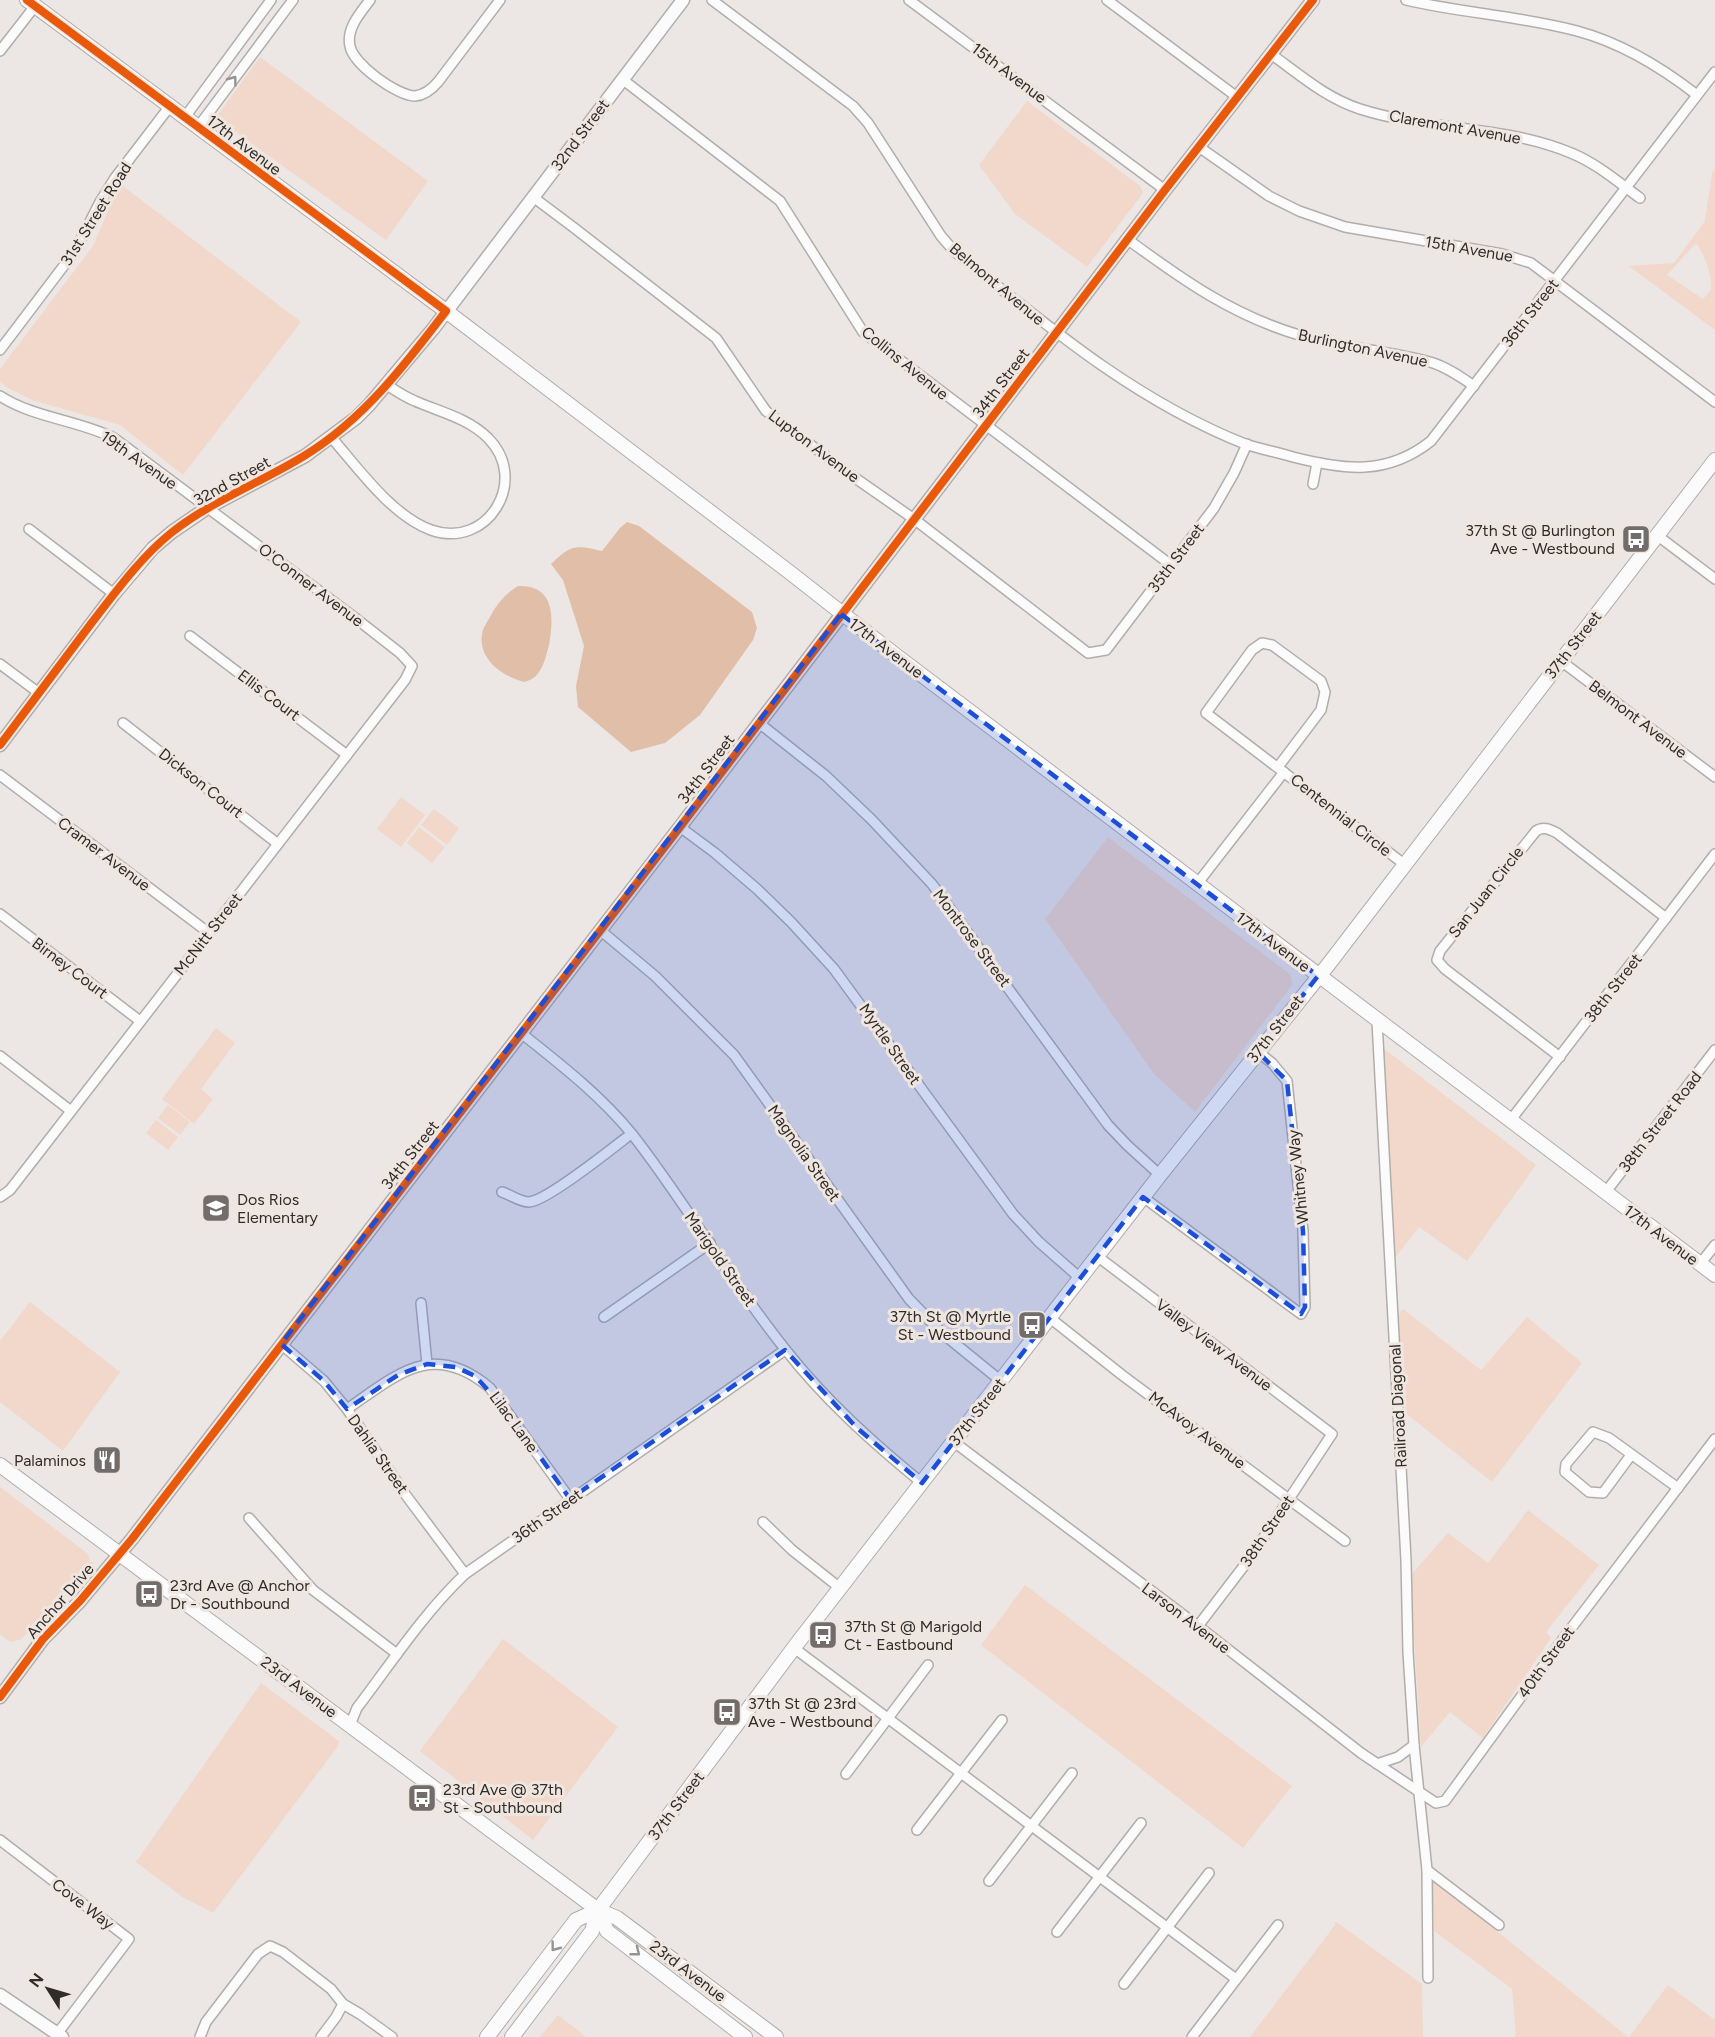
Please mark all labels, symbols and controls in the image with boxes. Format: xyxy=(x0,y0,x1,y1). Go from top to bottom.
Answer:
street label: 15th Avenue xyxy=(968,39,1050,107)
one-way arrow xyxy=(225,76,236,87)
street label: 32nd Street xyxy=(547,95,613,175)
street label: Claremont Avenue xyxy=(1388,106,1523,148)
street label: 17th Avenue xyxy=(203,111,285,179)
street label: 31st Street Road xyxy=(57,159,135,269)
street label: 15th Avenue xyxy=(1424,232,1515,266)
street label: Belmont Avenue xyxy=(946,239,1048,329)
street label: 36th Street xyxy=(1497,275,1563,351)
street label: Collins Avenue xyxy=(858,322,952,404)
street label: Burlington Avenue xyxy=(1296,325,1430,371)
street label: 34th Street xyxy=(969,344,1033,422)
street label: Lupton Avenue xyxy=(765,406,863,487)
street label: 19th Avenue xyxy=(97,427,181,493)
street label: 32nd Street xyxy=(190,452,274,510)
street label: 35th Street xyxy=(1144,520,1208,596)
place label: 37th St @ Burlington Ave - Westbound xyxy=(1465,521,1615,558)
bus stop icon: 37th St @ Burlington Ave - Westbound xyxy=(1620,523,1652,555)
street label: O'Conner Avenue xyxy=(255,539,367,631)
street label: 37th Street xyxy=(1541,607,1605,683)
street label: 17th Avenue xyxy=(845,614,927,682)
street label: Ellis Court xyxy=(234,665,304,725)
street label: Belmont Avenue xyxy=(1585,676,1691,762)
street label: 34th Street xyxy=(674,730,738,808)
street label: Dickson Court xyxy=(155,744,247,822)
street label: Centennial Circle xyxy=(1287,770,1395,860)
street label: Cramer Avenue xyxy=(54,813,154,895)
street label: San Juan Circle xyxy=(1444,842,1528,941)
street label: Montrose Street xyxy=(929,885,1015,991)
street label: McNitt Street xyxy=(170,889,246,979)
street label: 17th Avenue xyxy=(1232,908,1314,976)
street label: Birney Court xyxy=(28,933,112,1003)
street label: 38th Street xyxy=(1580,950,1646,1026)
street label: 37th Street xyxy=(1243,991,1307,1067)
street label: Myrtle Street xyxy=(855,1000,925,1088)
street label: 38th Street Road xyxy=(1615,1068,1705,1176)
street label: Magnolia Street xyxy=(764,1101,844,1205)
street label: 34th Street xyxy=(377,1117,443,1193)
street label: Whitney Way xyxy=(1284,1128,1312,1225)
place label: Dos Rios Elementary xyxy=(237,1190,319,1227)
school or university icon: Dos Rios Elementary xyxy=(200,1192,232,1224)
street label: 17th Avenue xyxy=(1620,1201,1702,1269)
street label: Marigold Street xyxy=(680,1208,760,1310)
street label: Valley View Avenue xyxy=(1152,1295,1276,1395)
place label: 37th St @ Myrtle St - Westbound xyxy=(890,1307,1011,1344)
bus stop icon: 37th St @ Myrtle St - Westbound xyxy=(1016,1309,1048,1341)
street label: Railroad Diagonal xyxy=(1385,1344,1411,1468)
street label: 37th Street xyxy=(945,1374,1009,1450)
street label: McAvoy Avenue xyxy=(1145,1387,1249,1473)
street label: Lilac Lane xyxy=(486,1388,543,1456)
street label: Dahlia Street xyxy=(344,1411,412,1497)
restaurant icon: Palaminos xyxy=(91,1444,123,1476)
place label: Palaminos xyxy=(14,1451,86,1470)
street label: 36th Street xyxy=(508,1485,586,1547)
street label: 38th Street xyxy=(1236,1492,1298,1570)
street label: Anchor Drive xyxy=(22,1559,98,1642)
place label: 23rd Ave @ Anchor Dr - Southbound xyxy=(170,1576,310,1613)
bus stop icon: 23rd Ave @ Anchor Dr - Southbound xyxy=(133,1578,165,1610)
street label: Larson Avenue xyxy=(1138,1579,1234,1658)
place label: 37th St @ Marigold Ct - Eastbound xyxy=(844,1617,982,1654)
bus stop icon: 37th St @ Marigold Ct - Eastbound xyxy=(807,1619,839,1651)
street label: 40th Street xyxy=(1514,1622,1578,1702)
street label: 23rd Avenue xyxy=(257,1652,341,1722)
place label: 37th St @ 23rd Ave - Westbound xyxy=(748,1694,873,1731)
bus stop icon: 37th St @ 23rd Ave - Westbound xyxy=(711,1696,743,1728)
street label: 37th Street xyxy=(644,1768,708,1844)
place label: 23rd Ave @ 37th St - Southbound xyxy=(443,1780,563,1817)
bus stop icon: 23rd Ave @ 37th St - Southbound xyxy=(406,1782,438,1814)
street label: Cove Way xyxy=(48,1875,118,1934)
street label: 23rd Avenue xyxy=(646,1936,730,2006)
one-way arrow xyxy=(551,1941,562,1952)
one-way arrow xyxy=(629,1945,640,1956)
north arrow xyxy=(18,1959,78,2019)
text: N xyxy=(25,1970,48,1991)

